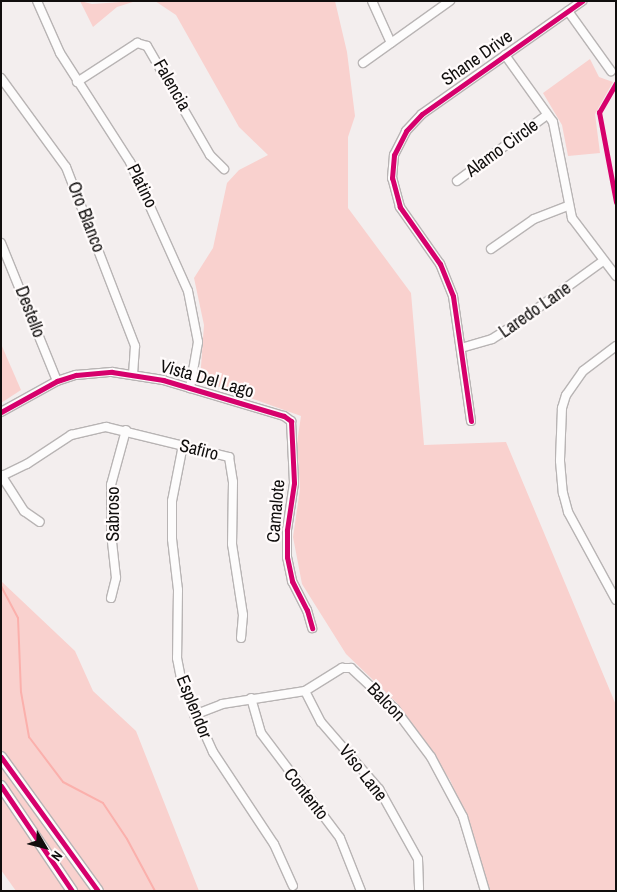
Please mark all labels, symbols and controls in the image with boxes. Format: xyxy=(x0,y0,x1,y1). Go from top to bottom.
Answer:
street label: Shane Drive xyxy=(437,26,517,90)
street label: Falencia xyxy=(149,55,195,115)
street label: Alamo Circle xyxy=(461,114,543,182)
street label: Platino xyxy=(122,161,162,211)
street label: Oro Blanco xyxy=(63,179,109,255)
street label: Laredo Lane xyxy=(495,277,575,343)
street label: Destello xyxy=(10,283,50,341)
street label: Vista Del Lago xyxy=(158,355,256,403)
street label: Safiro xyxy=(177,435,221,465)
street label: Camalote xyxy=(262,479,290,543)
street label: Sabroso xyxy=(102,487,124,541)
street label: Esplendor xyxy=(172,672,216,742)
street label: Balcon xyxy=(363,678,409,726)
street label: Viso Lane xyxy=(334,740,392,806)
street label: Contento xyxy=(279,764,333,824)
north arrow xyxy=(20,822,70,872)
text: N xyxy=(47,847,67,865)

